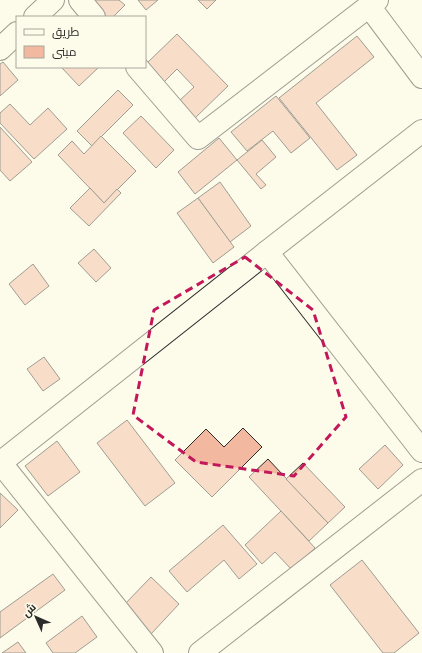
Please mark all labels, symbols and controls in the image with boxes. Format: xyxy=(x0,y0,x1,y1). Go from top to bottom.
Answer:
legend xyxy=(16,16,146,68)
text: طريق xyxy=(52,23,80,41)
text: مبنى xyxy=(52,43,77,61)
north arrow xyxy=(16,597,56,637)
text: ش xyxy=(18,599,40,621)

